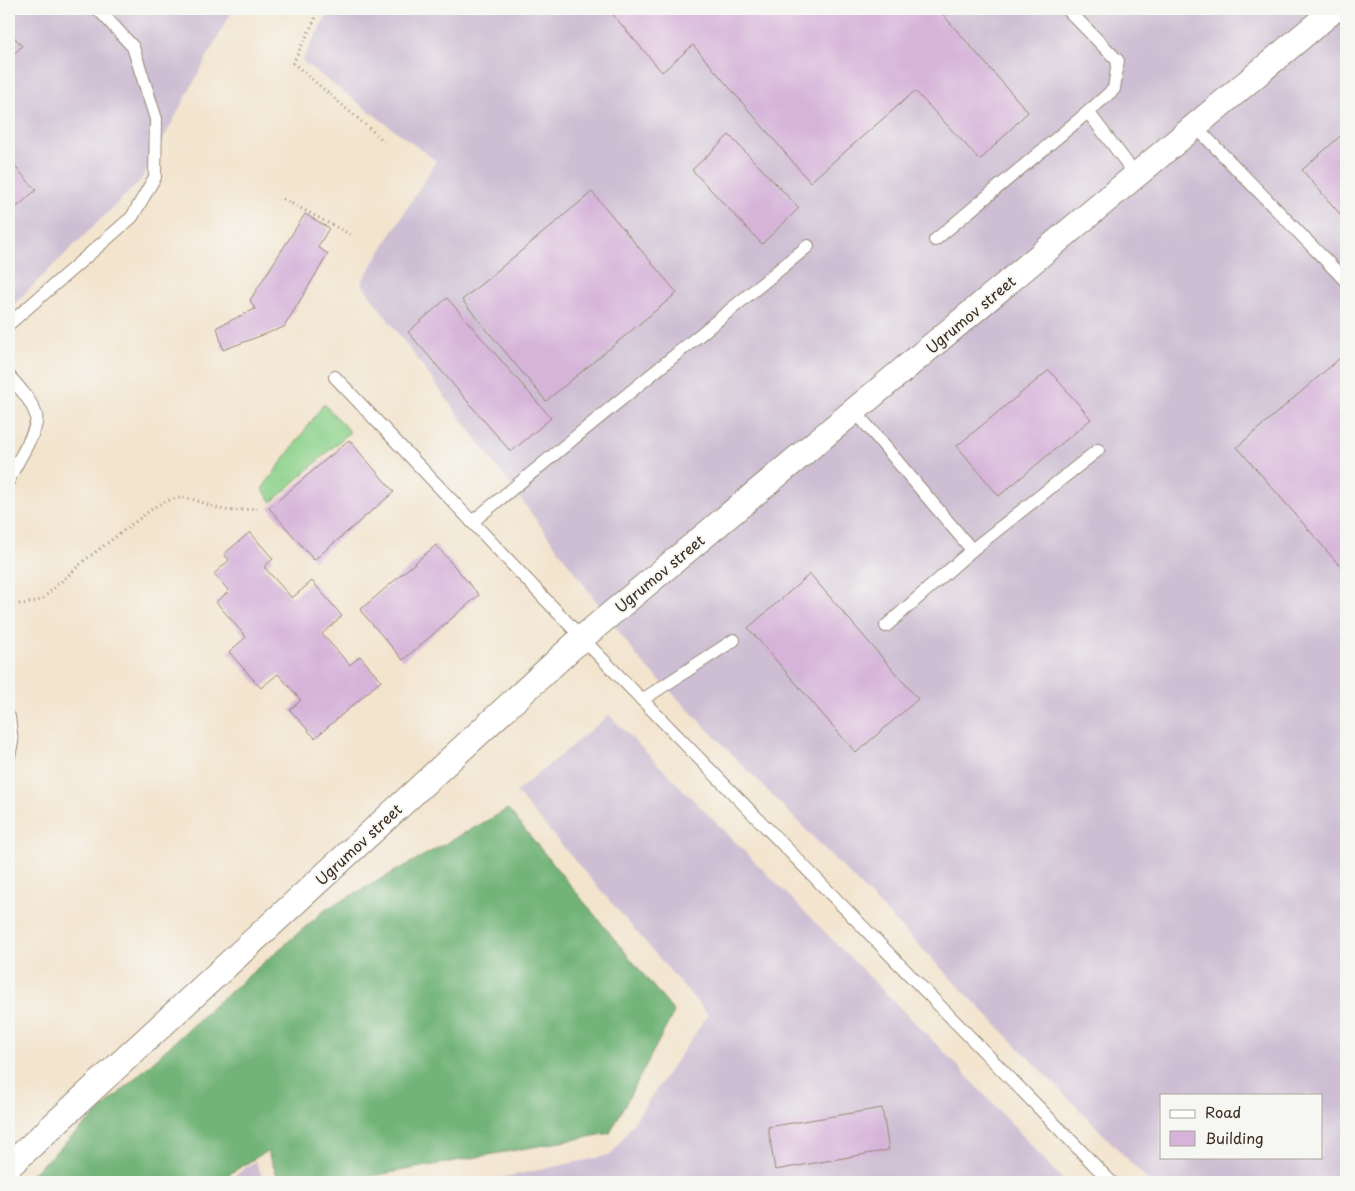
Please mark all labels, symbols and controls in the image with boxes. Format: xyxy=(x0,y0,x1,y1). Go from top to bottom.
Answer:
street label: Ugrumov street xyxy=(920,269,1020,358)
street label: Ugrumov street xyxy=(609,528,709,617)
street label: Ugrumov street xyxy=(310,797,407,890)
legend xyxy=(1160,1094,1322,1158)
text: Road xyxy=(1205,1100,1241,1123)
text: Building xyxy=(1205,1126,1264,1149)

